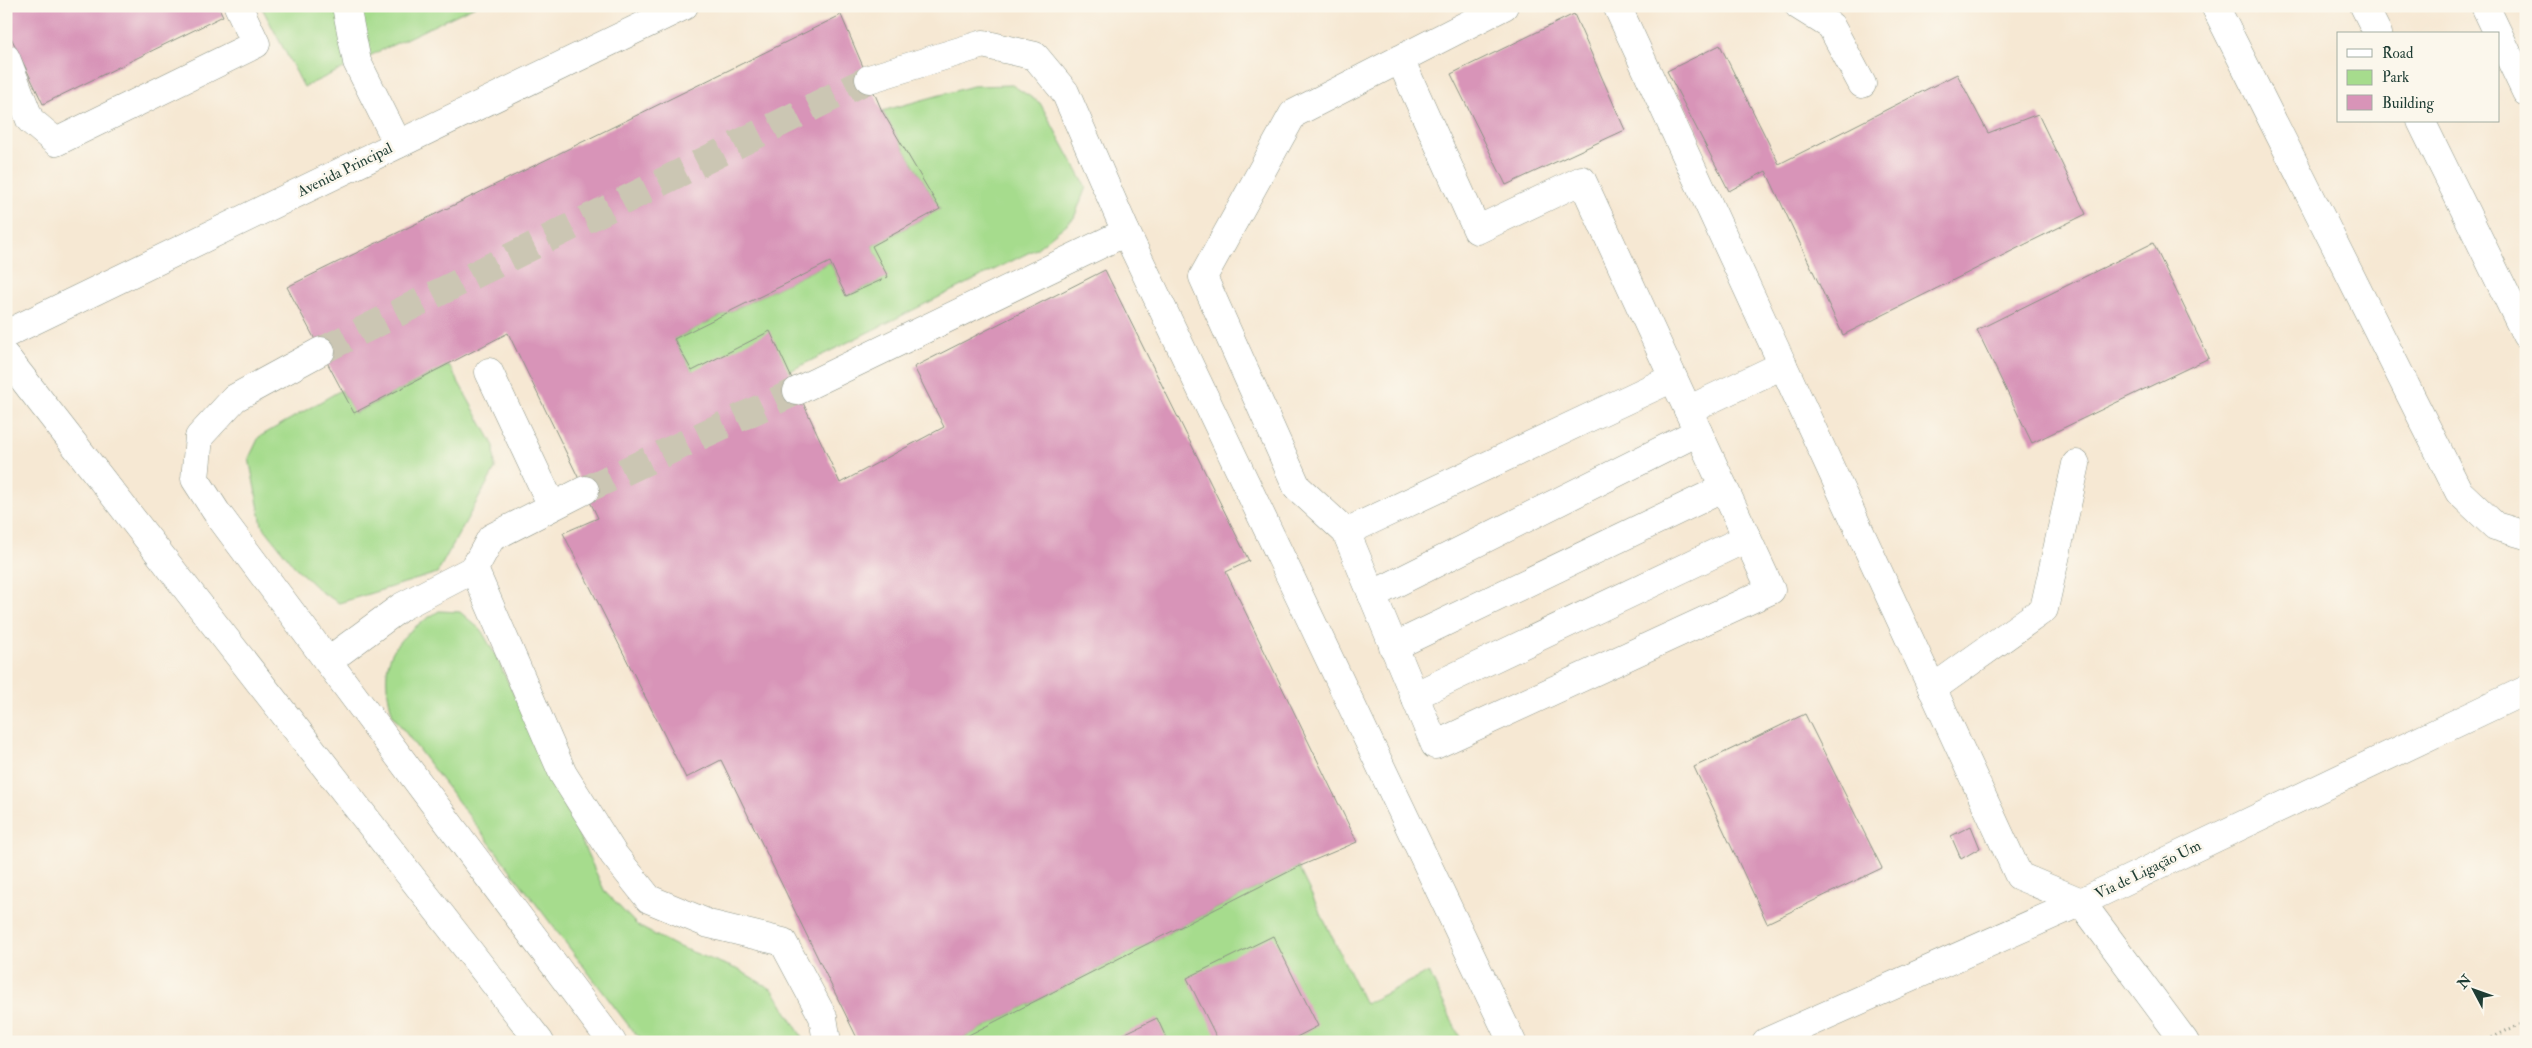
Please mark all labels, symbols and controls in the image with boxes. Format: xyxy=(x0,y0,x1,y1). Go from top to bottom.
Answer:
legend xyxy=(2337,32,2500,122)
text: Road xyxy=(2382,44,2414,63)
text: Park xyxy=(2382,68,2409,87)
text: Building xyxy=(2382,94,2434,113)
street label: Avenida Principal xyxy=(293,139,396,203)
street label: Via de Ligação Um xyxy=(2092,836,2204,904)
north arrow xyxy=(2450,966,2500,1016)
text: N xyxy=(2453,971,2475,993)

